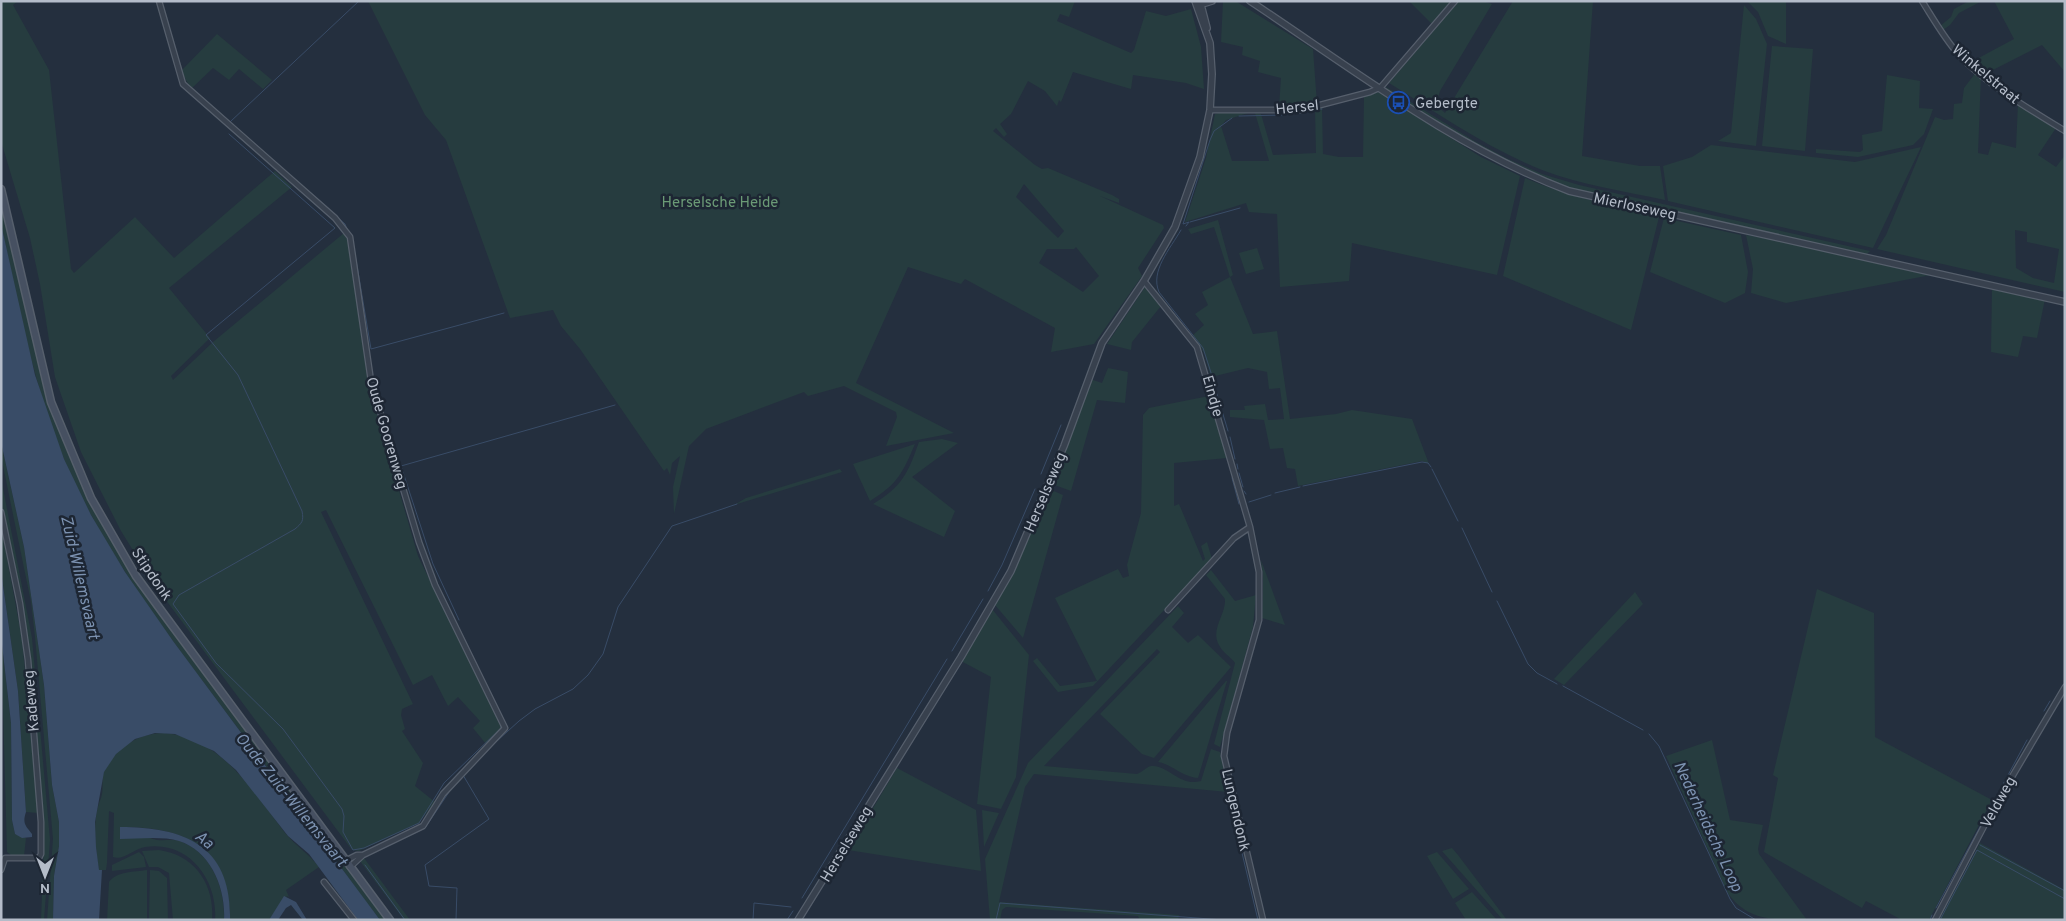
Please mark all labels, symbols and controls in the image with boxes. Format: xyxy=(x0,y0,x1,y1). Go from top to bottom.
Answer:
street label: Winkelstraat xyxy=(1947,41,2023,109)
bus stop icon: Gebergte xyxy=(1387,91,1411,115)
place label: Gebergte xyxy=(1415,95,1478,114)
street label: Hersel xyxy=(1275,97,1320,120)
street label: Mierloseweg xyxy=(1592,189,1678,226)
park label: Herselsche Heide xyxy=(662,194,778,213)
street label: Eindje xyxy=(1197,373,1227,419)
street label: Oude Goorenweg xyxy=(360,375,411,492)
street label: Herselseweg xyxy=(1021,450,1072,536)
water label: Zuid-Willemsvaart xyxy=(55,514,103,643)
street label: Stipdonk xyxy=(126,545,175,605)
street label: Kadeweg xyxy=(20,669,45,732)
water label: Oude Zuid-Willemsvaart xyxy=(230,729,352,872)
water label: Nederheidsche Loop xyxy=(1668,758,1746,895)
street label: Lungendonk xyxy=(1216,767,1253,853)
street label: Veldweg xyxy=(1977,774,2021,832)
street label: Herselseweg xyxy=(817,803,877,886)
water label: Aa xyxy=(190,827,218,855)
north arrow xyxy=(20,851,70,901)
text: N xyxy=(40,879,50,896)

